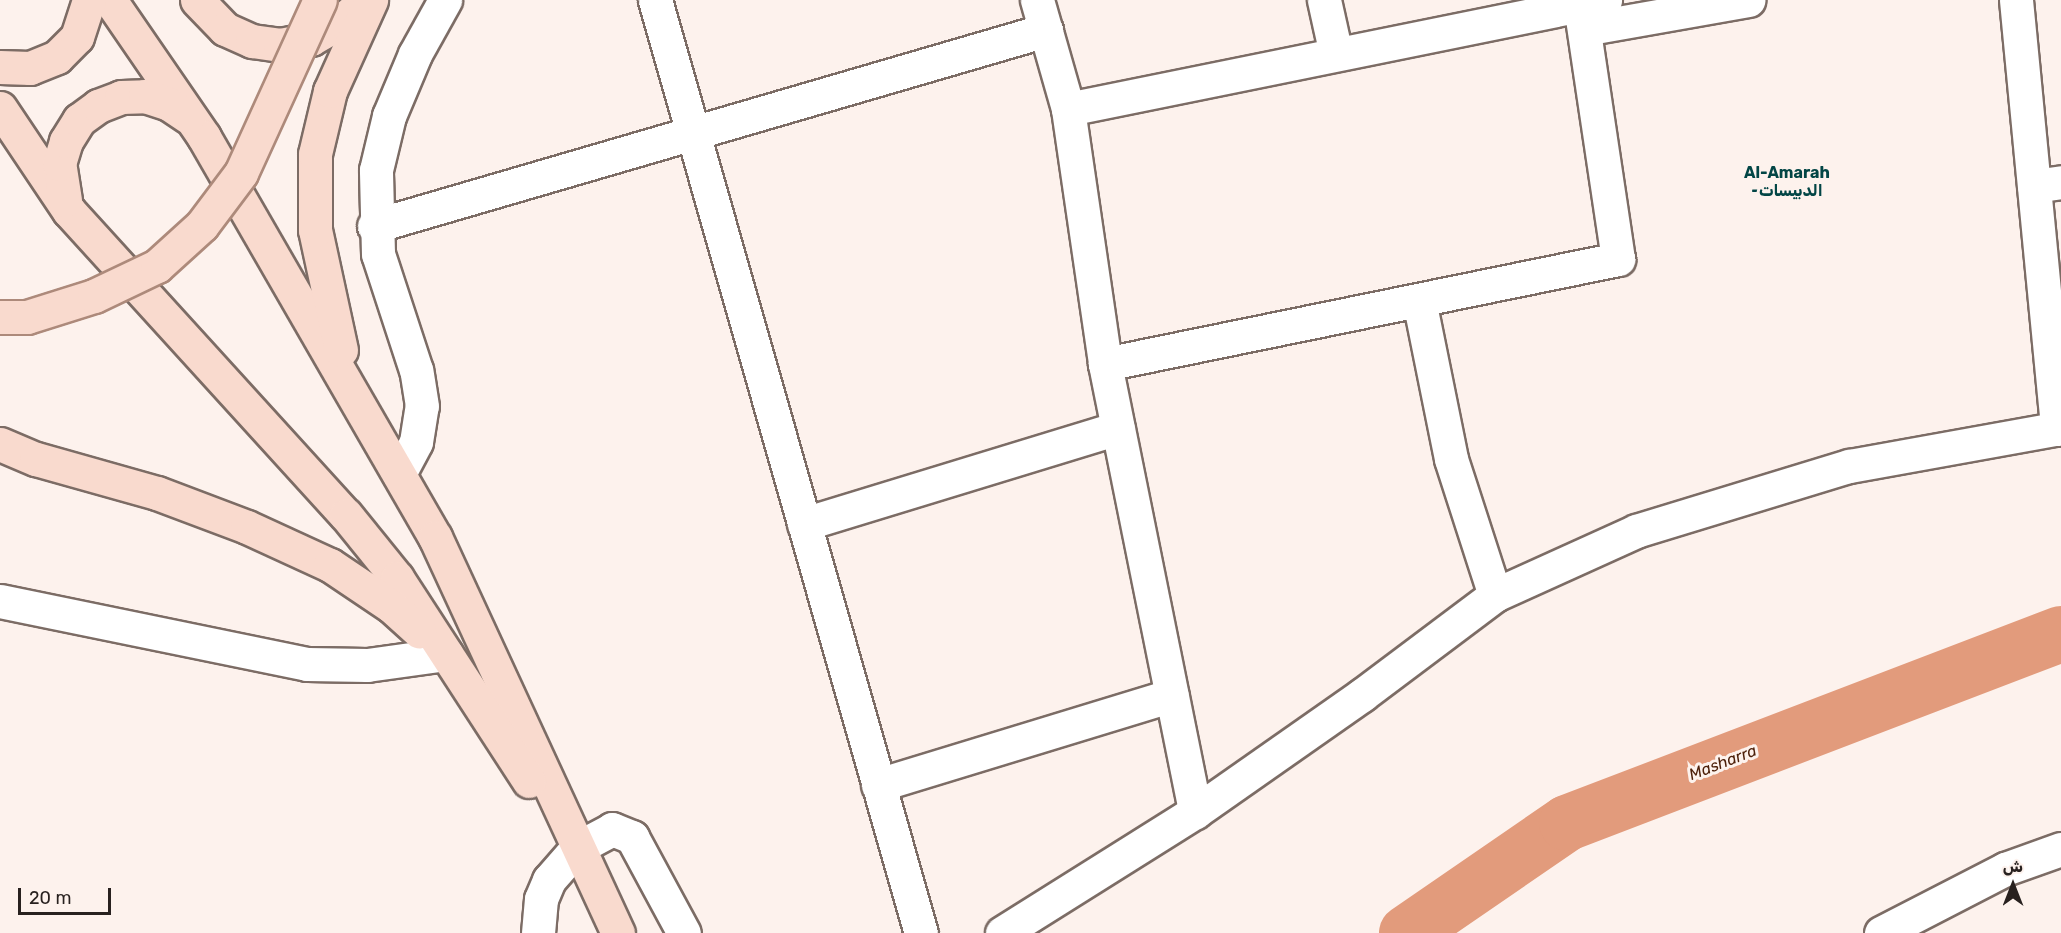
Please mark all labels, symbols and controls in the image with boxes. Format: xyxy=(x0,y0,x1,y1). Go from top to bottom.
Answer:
district label: Al-Amarah -الدبيسات xyxy=(1744,163,1830,201)
water label: Masharra xyxy=(1686,741,1760,785)
north arrow xyxy=(1983,855,2043,915)
text: ش xyxy=(2003,857,2023,876)
scale bar xyxy=(21,876,114,914)
text: 20 m xyxy=(29,887,71,909)

